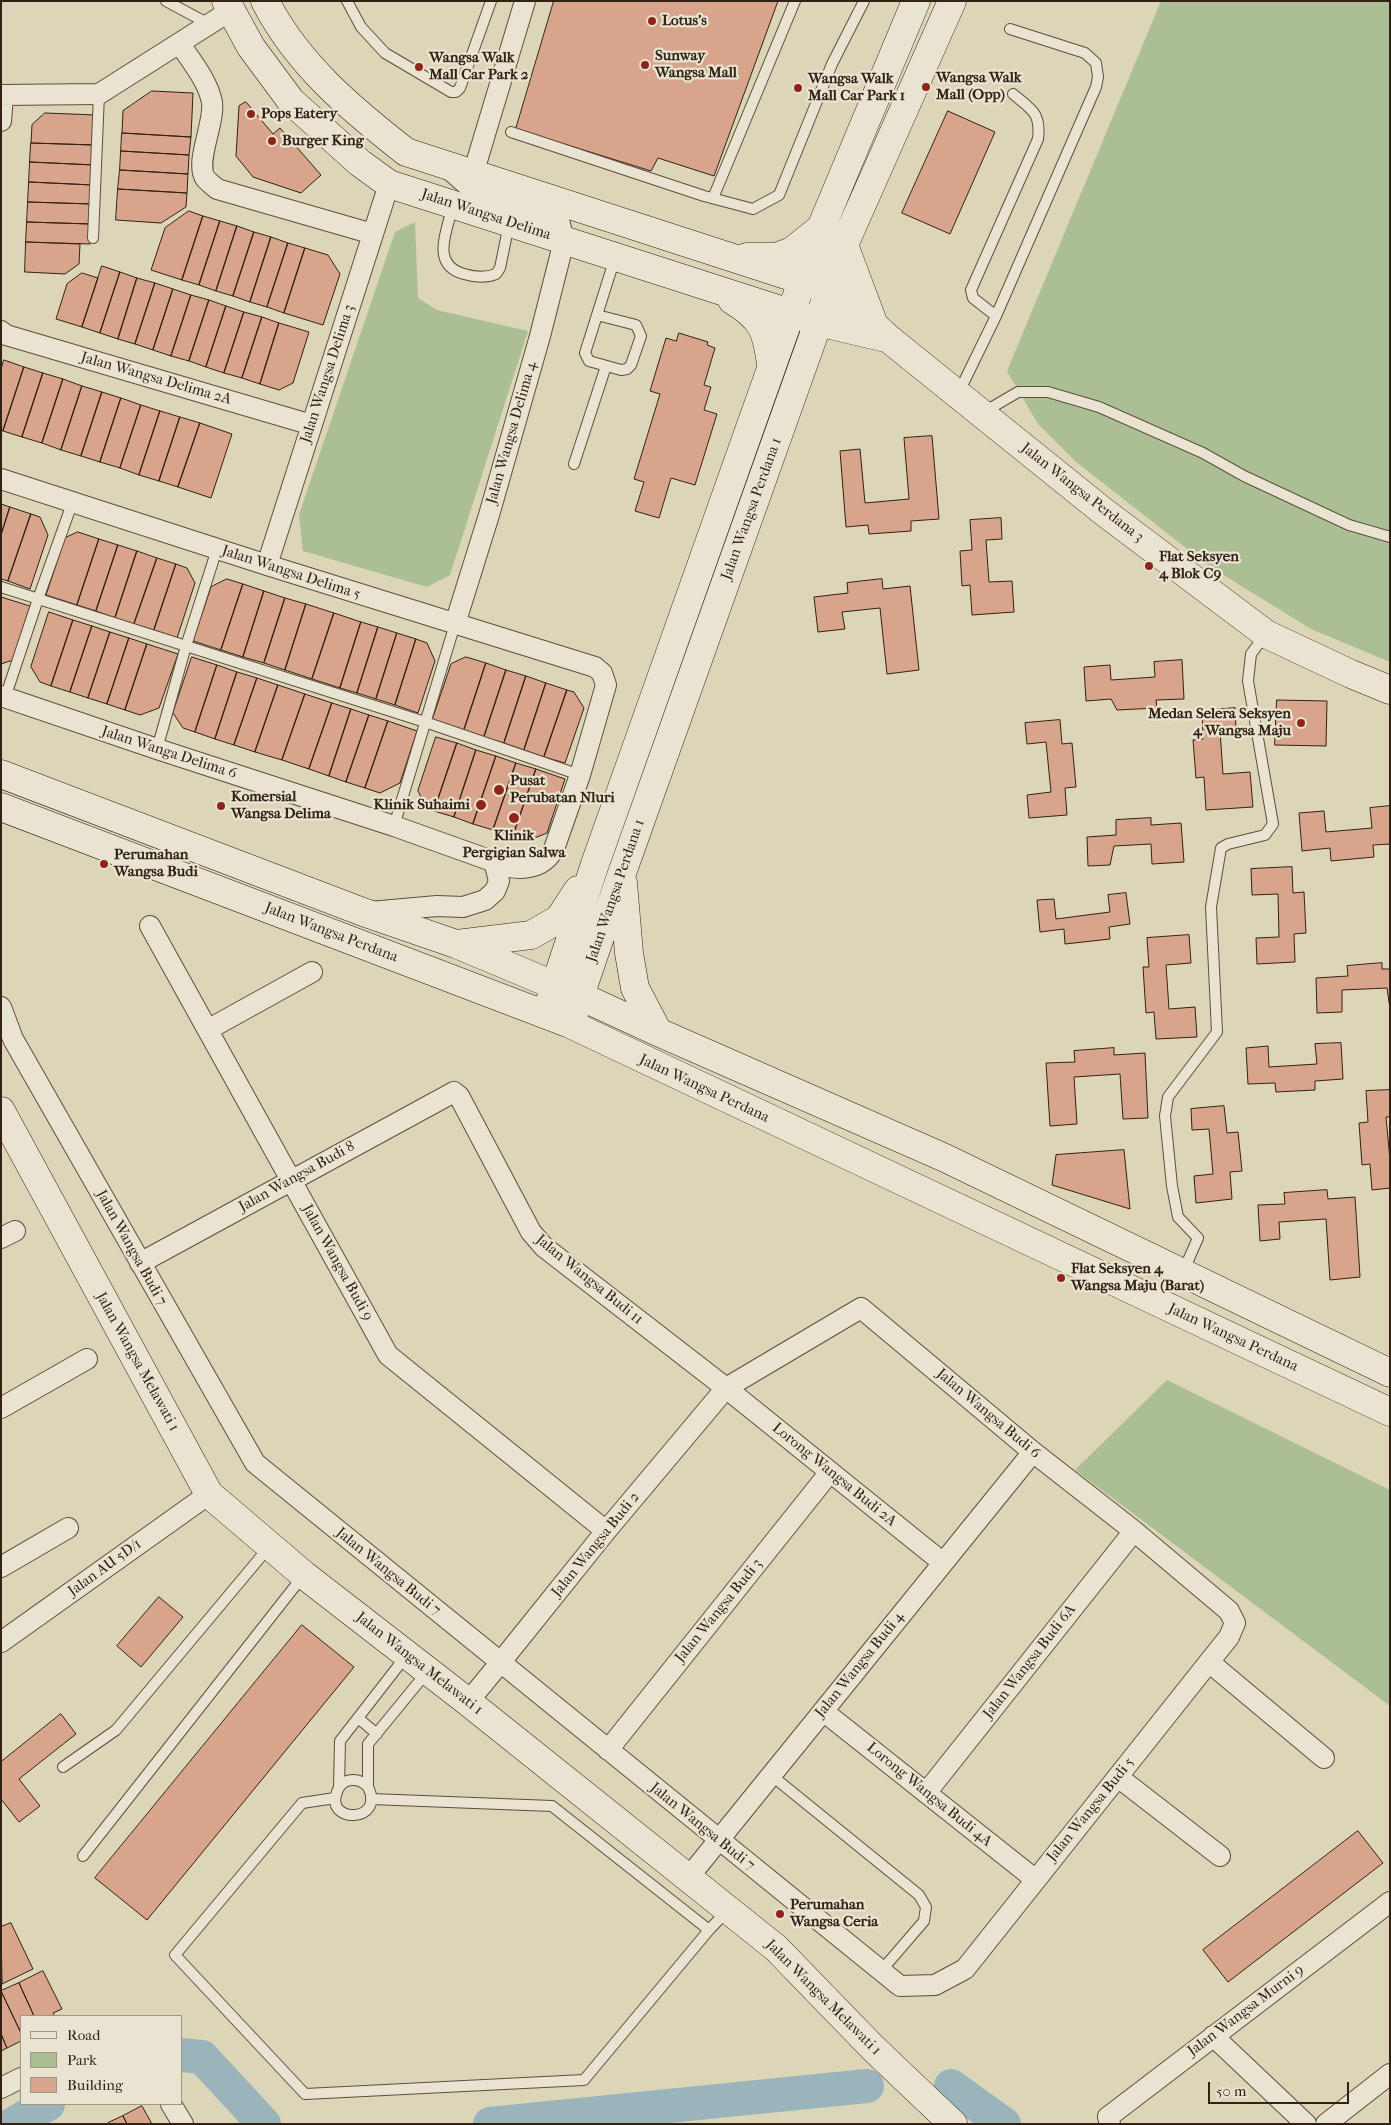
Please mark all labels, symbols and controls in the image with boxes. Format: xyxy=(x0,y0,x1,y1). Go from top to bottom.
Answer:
place label: Lotus's xyxy=(662,12,707,30)
marker: Lotus's xyxy=(646,15,658,27)
place label: Sunway Wangsa Mall xyxy=(655,47,737,82)
place label: Wangsa Walk Mall Car Park 2 xyxy=(429,49,529,84)
marker: Sunway Wangsa Mall xyxy=(639,59,651,71)
marker: Wangsa Walk Mall Car Park 2 xyxy=(413,61,425,73)
place label: Wangsa Walk Mall (Opp) xyxy=(936,69,1022,104)
place label: Wangsa Walk Mall Car Park 1 xyxy=(808,70,905,105)
marker: Wangsa Walk Mall (Opp) xyxy=(920,81,932,93)
marker: Wangsa Walk Mall Car Park 1 xyxy=(792,82,804,94)
place label: Pops Eatery xyxy=(261,105,337,123)
marker: Pops Eatery xyxy=(245,108,257,120)
place label: Burger King xyxy=(282,132,364,150)
marker: Burger King xyxy=(266,135,278,147)
street label: Jalan Wangsa Delima xyxy=(419,186,553,244)
street label: Jalan Wangsa Delima 3 xyxy=(297,303,359,445)
street label: Jalan Wangsa Delima 2A xyxy=(79,349,233,409)
street label: Jalan Wangsa Delima 4 xyxy=(483,360,541,506)
street label: Jalan Wangsa Perdana 1 xyxy=(718,435,786,583)
street label: Jalan Wangsa Perdana 3 xyxy=(1017,440,1147,546)
street label: Jalan Wangsa Delima 5 xyxy=(219,542,363,604)
place label: Flat Seksyen 4 Blok C9 xyxy=(1159,548,1239,583)
marker: Flat Seksyen 4 Blok C9 xyxy=(1143,560,1155,572)
place label: Medan Selera Seksyen 4 Wangsa Maju xyxy=(1148,705,1291,740)
marker: Medan Selera Seksyen 4 Wangsa Maju xyxy=(1295,717,1307,729)
street label: Jalan Wanga Delima 6 xyxy=(99,723,239,783)
place label: Pusat Perubatan Nluri xyxy=(510,772,615,807)
marker: Pusat Perubatan Nluri xyxy=(492,783,506,797)
place label: Komersial Wangsa Delima xyxy=(231,788,331,823)
place label: Klinik Suhaimi xyxy=(374,796,470,814)
marker: Klinik Suhaimi xyxy=(474,798,488,812)
marker: Komersial Wangsa Delima xyxy=(215,800,227,812)
marker: Klinik Pergigian Salwa xyxy=(507,811,521,825)
street label: Jalan Wangsa Perdana 1 xyxy=(583,817,649,965)
place label: Klinik Pergigian Salwa xyxy=(463,827,565,862)
place label: Perumahan Wangsa Budi xyxy=(114,846,198,881)
marker: Perumahan Wangsa Budi xyxy=(98,858,110,870)
street label: Jalan Wangsa Perdana xyxy=(262,899,400,967)
street label: Jalan Wangsa Perdana xyxy=(636,1051,772,1127)
street label: Jalan Wangsa Budi 8 xyxy=(236,1138,358,1216)
street label: Jalan Wangsa Budi 7 xyxy=(92,1187,170,1309)
street label: Jalan Wangsa Budi 9 xyxy=(298,1202,376,1324)
street label: Jalan Wangsa Budi 11 xyxy=(532,1231,646,1329)
place label: Flat Seksyen 4 Wangsa Maju (Barat) xyxy=(1071,1260,1204,1295)
marker: Flat Seksyen 4 Wangsa Maju (Barat) xyxy=(1055,1272,1067,1284)
street label: Jalan Wangsa Melawati 1 xyxy=(91,1289,183,1435)
street label: Jalan Wangsa Perdana xyxy=(1165,1300,1301,1376)
street label: Jalan Wangsa Budi 6 xyxy=(932,1365,1044,1463)
street label: Lorong Wangsa Budi 2A xyxy=(768,1419,900,1531)
street label: Jalan Wangsa Budi 2 xyxy=(548,1489,644,1601)
street label: Jalan Wangsa Budi 7 xyxy=(332,1524,444,1620)
street label: Jalan AU 5D/1 xyxy=(65,1535,145,1601)
street label: Jalan Wangsa Budi 3 xyxy=(672,1555,766,1667)
street label: Jalan Wangsa Budi 6A xyxy=(980,1601,1080,1723)
street label: Jalan Wangsa Budi 4 xyxy=(812,1608,908,1722)
street label: Jalan Wangsa Melawati 1 xyxy=(352,1609,486,1719)
street label: Lorong Wangsa Budi 4A xyxy=(863,1739,995,1851)
street label: Jalan Wangsa Budi 5 xyxy=(1043,1754,1139,1866)
street label: Jalan Wangsa Budi 7 xyxy=(646,1779,758,1875)
place label: Perumahan Wangsa Ceria xyxy=(790,1896,878,1931)
marker: Perumahan Wangsa Ceria xyxy=(774,1908,786,1920)
street label: Jalan Wangsa Melawati 1 xyxy=(761,1936,885,2060)
street label: Jalan Wangsa Murni 9 xyxy=(1184,1961,1308,2061)
legend xyxy=(20,2015,182,2105)
text: Road xyxy=(67,2026,100,2044)
text: Park xyxy=(67,2051,97,2069)
scale bar xyxy=(1211,2072,1352,2104)
text: Building xyxy=(67,2076,123,2094)
text: 50 m xyxy=(1216,2082,1246,2100)

